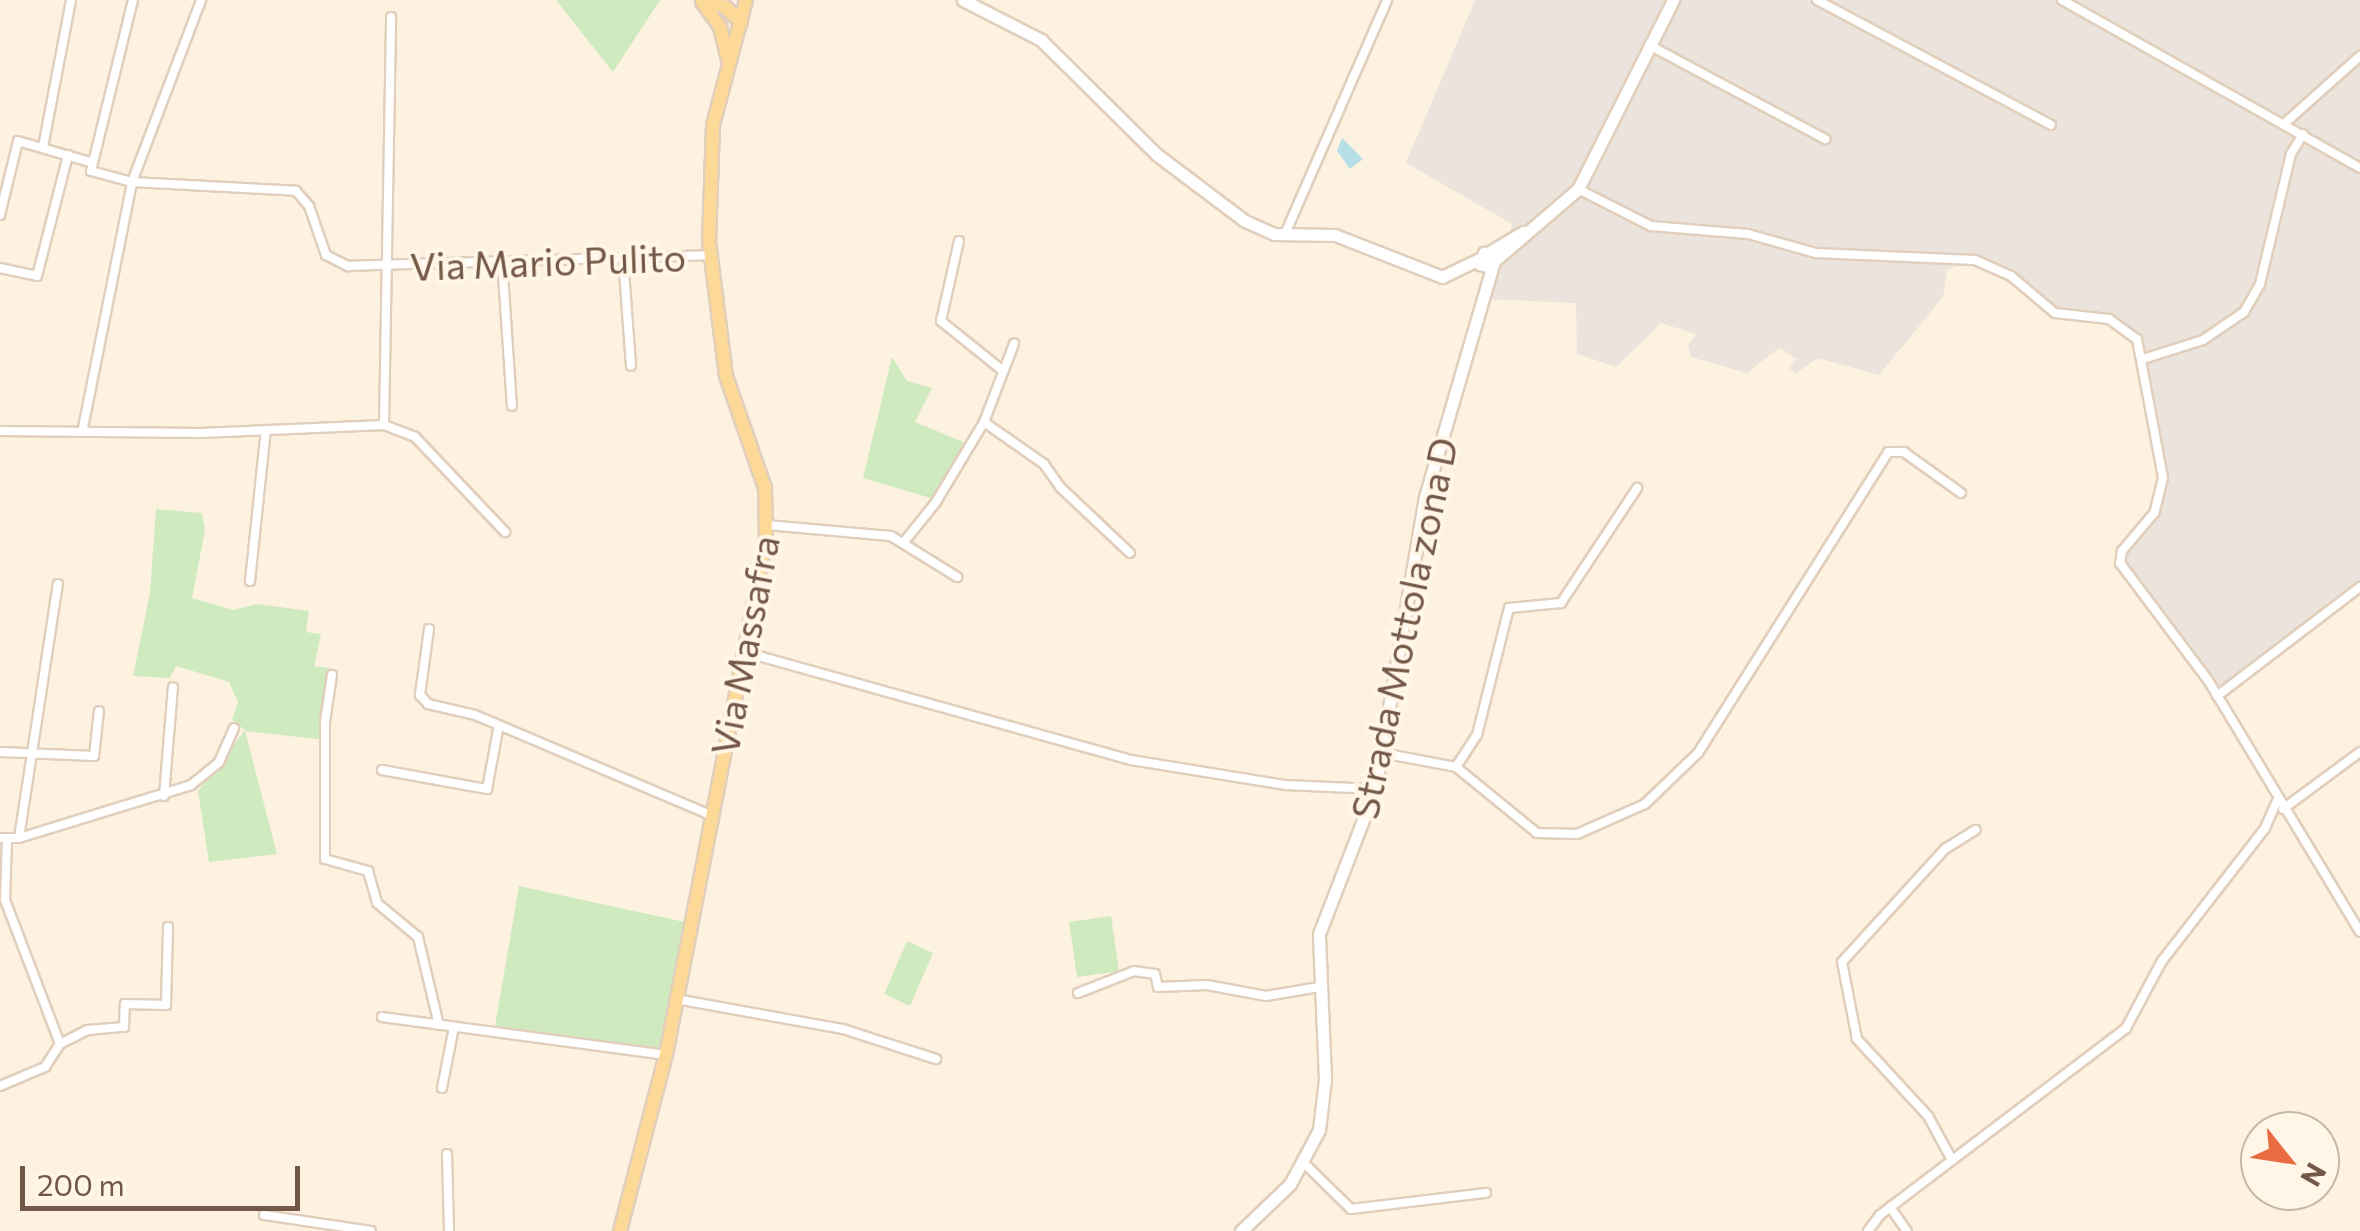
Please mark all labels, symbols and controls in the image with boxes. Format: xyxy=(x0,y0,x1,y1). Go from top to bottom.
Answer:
street label: Via Mario Pulito xyxy=(409,233,687,289)
street label: Strada Mottola zona D xyxy=(1340,433,1466,823)
street label: Via Massafra xyxy=(700,531,788,759)
north arrow xyxy=(2240,1111,2340,1211)
scale bar xyxy=(25,1146,305,1208)
text: N xyxy=(2294,1157,2334,1193)
text: 200 m xyxy=(37,1165,125,1202)

